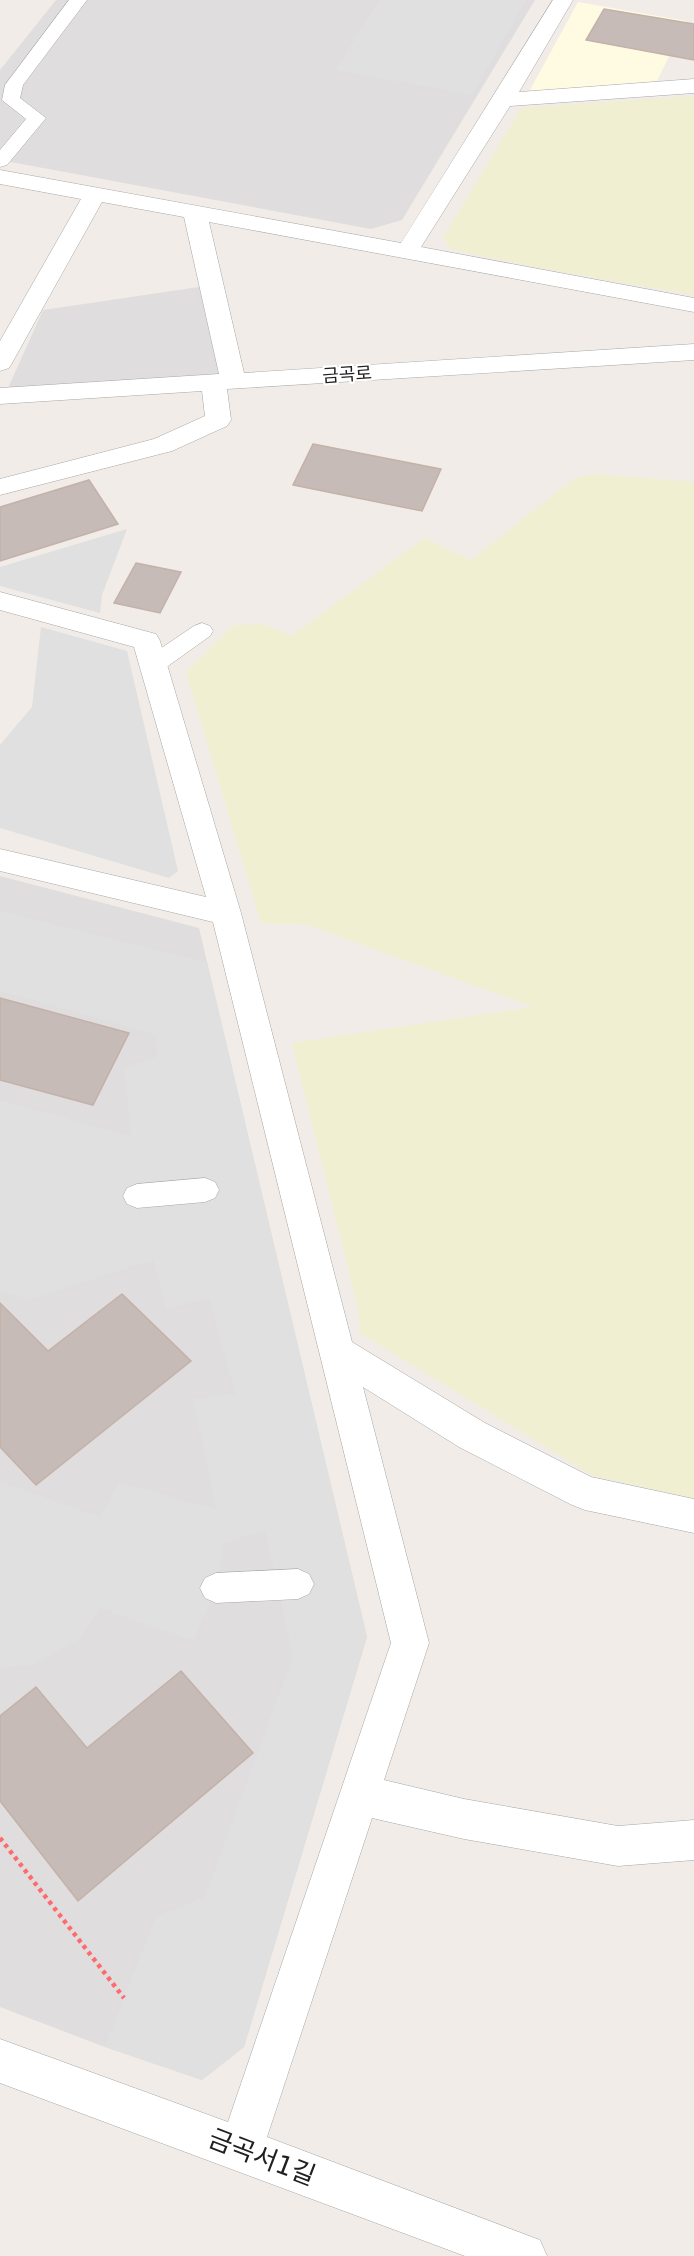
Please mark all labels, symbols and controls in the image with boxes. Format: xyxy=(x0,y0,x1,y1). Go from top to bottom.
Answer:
street label: 금곡로 xyxy=(321,362,373,386)
street label: 금곡서1길 xyxy=(204,2123,320,2191)

